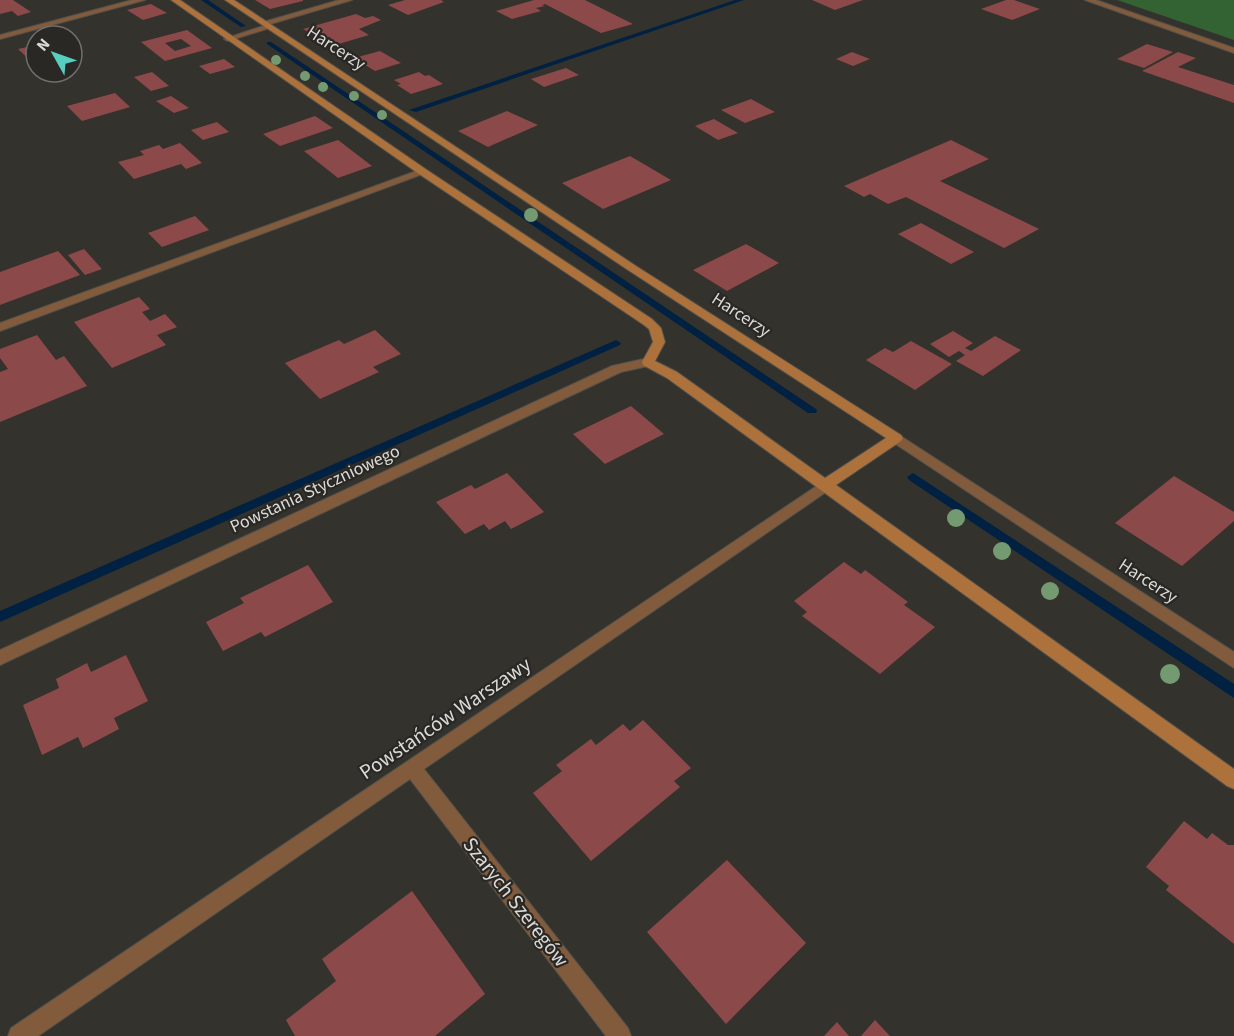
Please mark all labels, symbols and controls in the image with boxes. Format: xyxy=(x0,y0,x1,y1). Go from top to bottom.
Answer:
street label: Harcerzy xyxy=(302,20,371,77)
north arrow xyxy=(24,24,84,84)
text: N xyxy=(31,34,55,56)
street label: Harcerzy xyxy=(707,287,776,344)
street label: Powstania Styczniowego xyxy=(226,439,404,539)
street label: Harcerzy xyxy=(1114,553,1183,610)
street label: Powstańców Warszawy xyxy=(353,649,537,787)
street label: Szarych Szeregów xyxy=(456,831,576,973)

